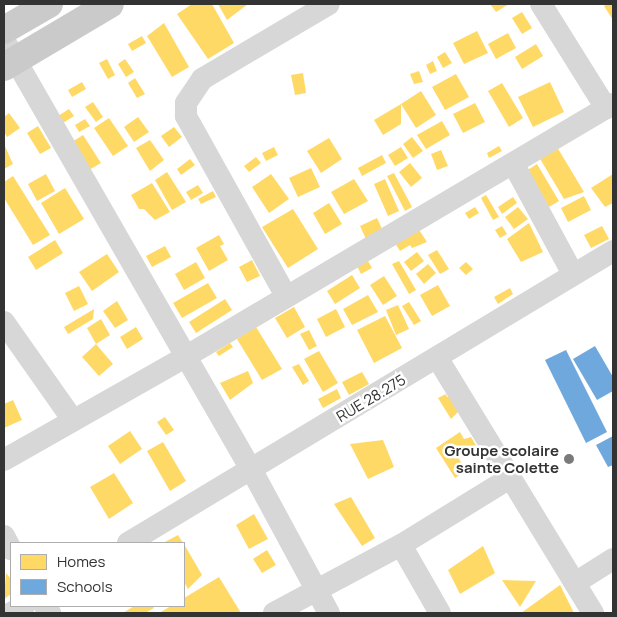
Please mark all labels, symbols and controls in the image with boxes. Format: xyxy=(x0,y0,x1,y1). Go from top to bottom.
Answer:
street label: RUE 28.275 xyxy=(333,370,409,426)
place label: Groupe scolaire sainte Colette xyxy=(445,441,559,476)
marker: Groupe scolaire sainte Colette xyxy=(563,453,575,465)
legend xyxy=(10,542,185,607)
text: Homes xyxy=(57,551,105,572)
text: Schools xyxy=(57,576,113,597)

